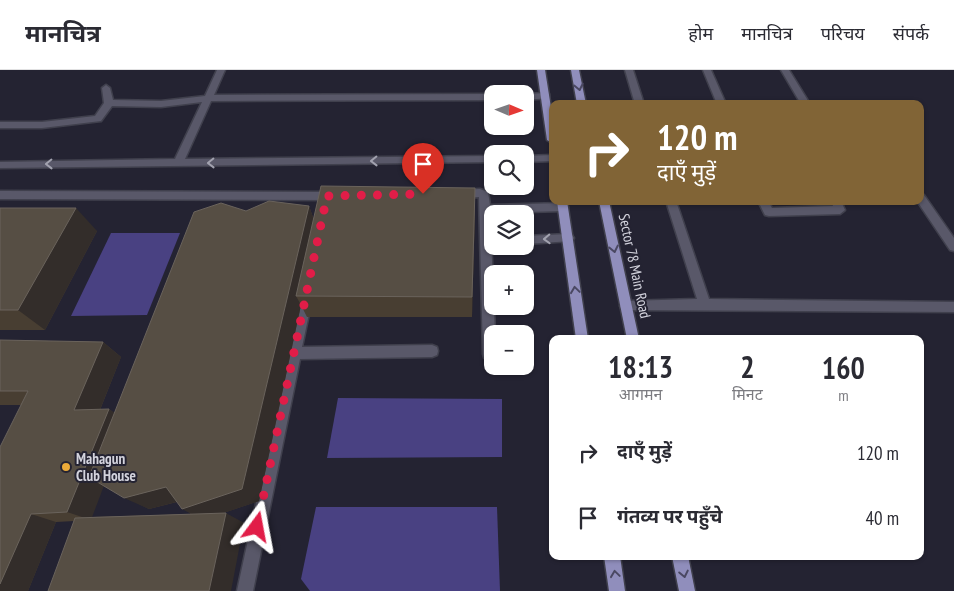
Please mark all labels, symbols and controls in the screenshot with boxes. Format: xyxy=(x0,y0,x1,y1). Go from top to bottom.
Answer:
text: मानचित्र xyxy=(25,18,101,49)
text: होम xyxy=(688,22,713,45)
text: मानचित्र xyxy=(741,22,793,45)
text: परिचय xyxy=(821,22,865,45)
text: संपर्क xyxy=(893,22,929,45)
one-way arrow xyxy=(573,82,583,91)
north arrow xyxy=(484,85,534,135)
map controls xyxy=(484,85,534,375)
text: 120 m xyxy=(657,114,738,160)
icon: right xyxy=(574,120,639,185)
pin xyxy=(402,143,444,194)
button: search xyxy=(484,145,534,195)
icon: arrive xyxy=(409,150,437,178)
one-way arrow xyxy=(370,156,378,166)
one-way arrow xyxy=(207,157,215,168)
text: दाएँ मुड़ें xyxy=(657,158,716,186)
one-way arrow xyxy=(45,159,52,169)
button: layers xyxy=(484,205,534,255)
street label: Sector 78 Main Road xyxy=(615,212,655,320)
one-way arrow xyxy=(542,234,550,244)
one-way arrow xyxy=(608,244,619,253)
button: + xyxy=(484,265,534,315)
one-way arrow xyxy=(571,286,581,295)
button: − xyxy=(484,325,534,375)
text: 18:13 xyxy=(608,347,673,386)
text: 2 xyxy=(740,347,755,386)
text: 160 xyxy=(822,348,865,387)
text: आगमन xyxy=(619,384,662,404)
text: मिनट xyxy=(732,384,763,404)
text: m xyxy=(838,385,849,405)
icon: right xyxy=(574,439,602,467)
text: दाएँ मुड़ें xyxy=(617,439,672,463)
text: 120 m xyxy=(857,441,899,465)
place label: Mahagun Club House xyxy=(76,449,136,485)
marker: Mahagun Club House xyxy=(60,461,72,473)
position arrow xyxy=(230,500,282,552)
icon: arrive xyxy=(574,504,602,532)
text: गंतव्य पर पहुँचे xyxy=(617,504,722,528)
text: 40 m xyxy=(866,506,899,530)
one-way arrow xyxy=(610,569,620,578)
one-way arrow xyxy=(678,569,688,578)

